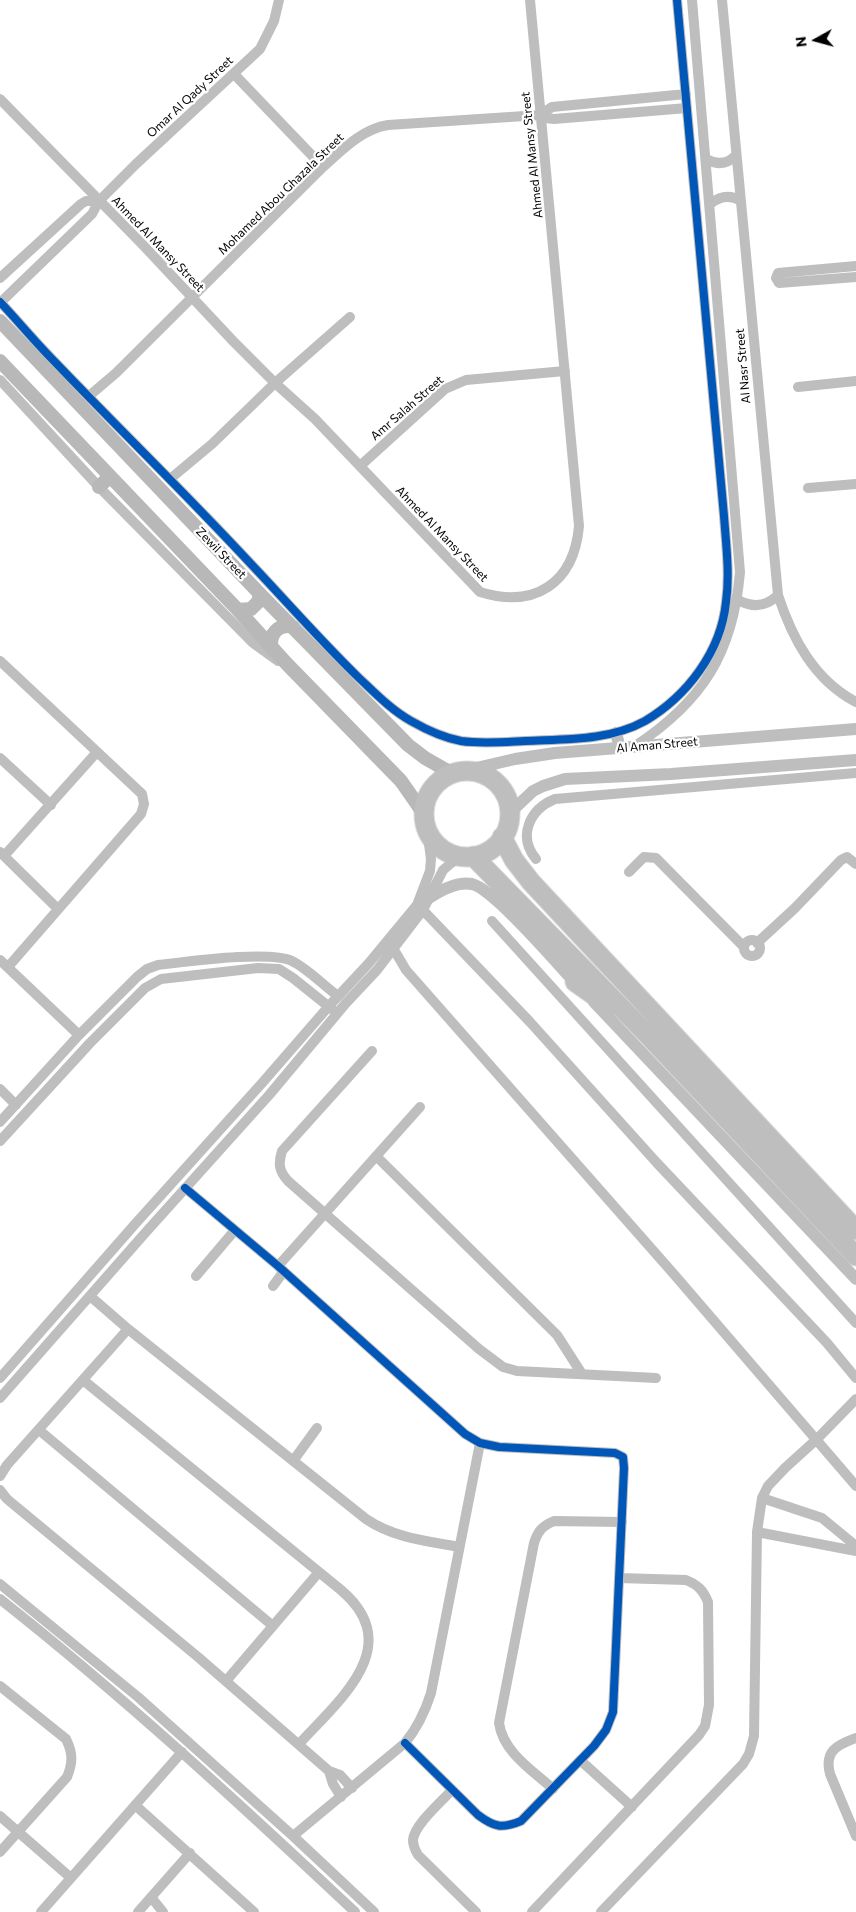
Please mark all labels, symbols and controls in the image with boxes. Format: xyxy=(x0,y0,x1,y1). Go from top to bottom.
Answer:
north arrow xyxy=(791,15,841,65)
text: N xyxy=(792,36,810,48)
street label: Omar Al Qady Street xyxy=(144,53,236,141)
street label: Ahmed Al Mansy Street xyxy=(518,91,546,219)
street label: Mohamed Abou Ghazala Street xyxy=(215,130,347,258)
street label: Ahmed Al Mansy Street xyxy=(109,193,207,295)
street label: Al Nasr Street xyxy=(733,328,753,404)
street label: Amr Salah Street xyxy=(368,373,446,443)
street label: Ahmed Al Mansy Street xyxy=(393,483,491,585)
street label: Zewil Street xyxy=(193,524,249,582)
street label: Al Aman Street xyxy=(616,734,698,756)

